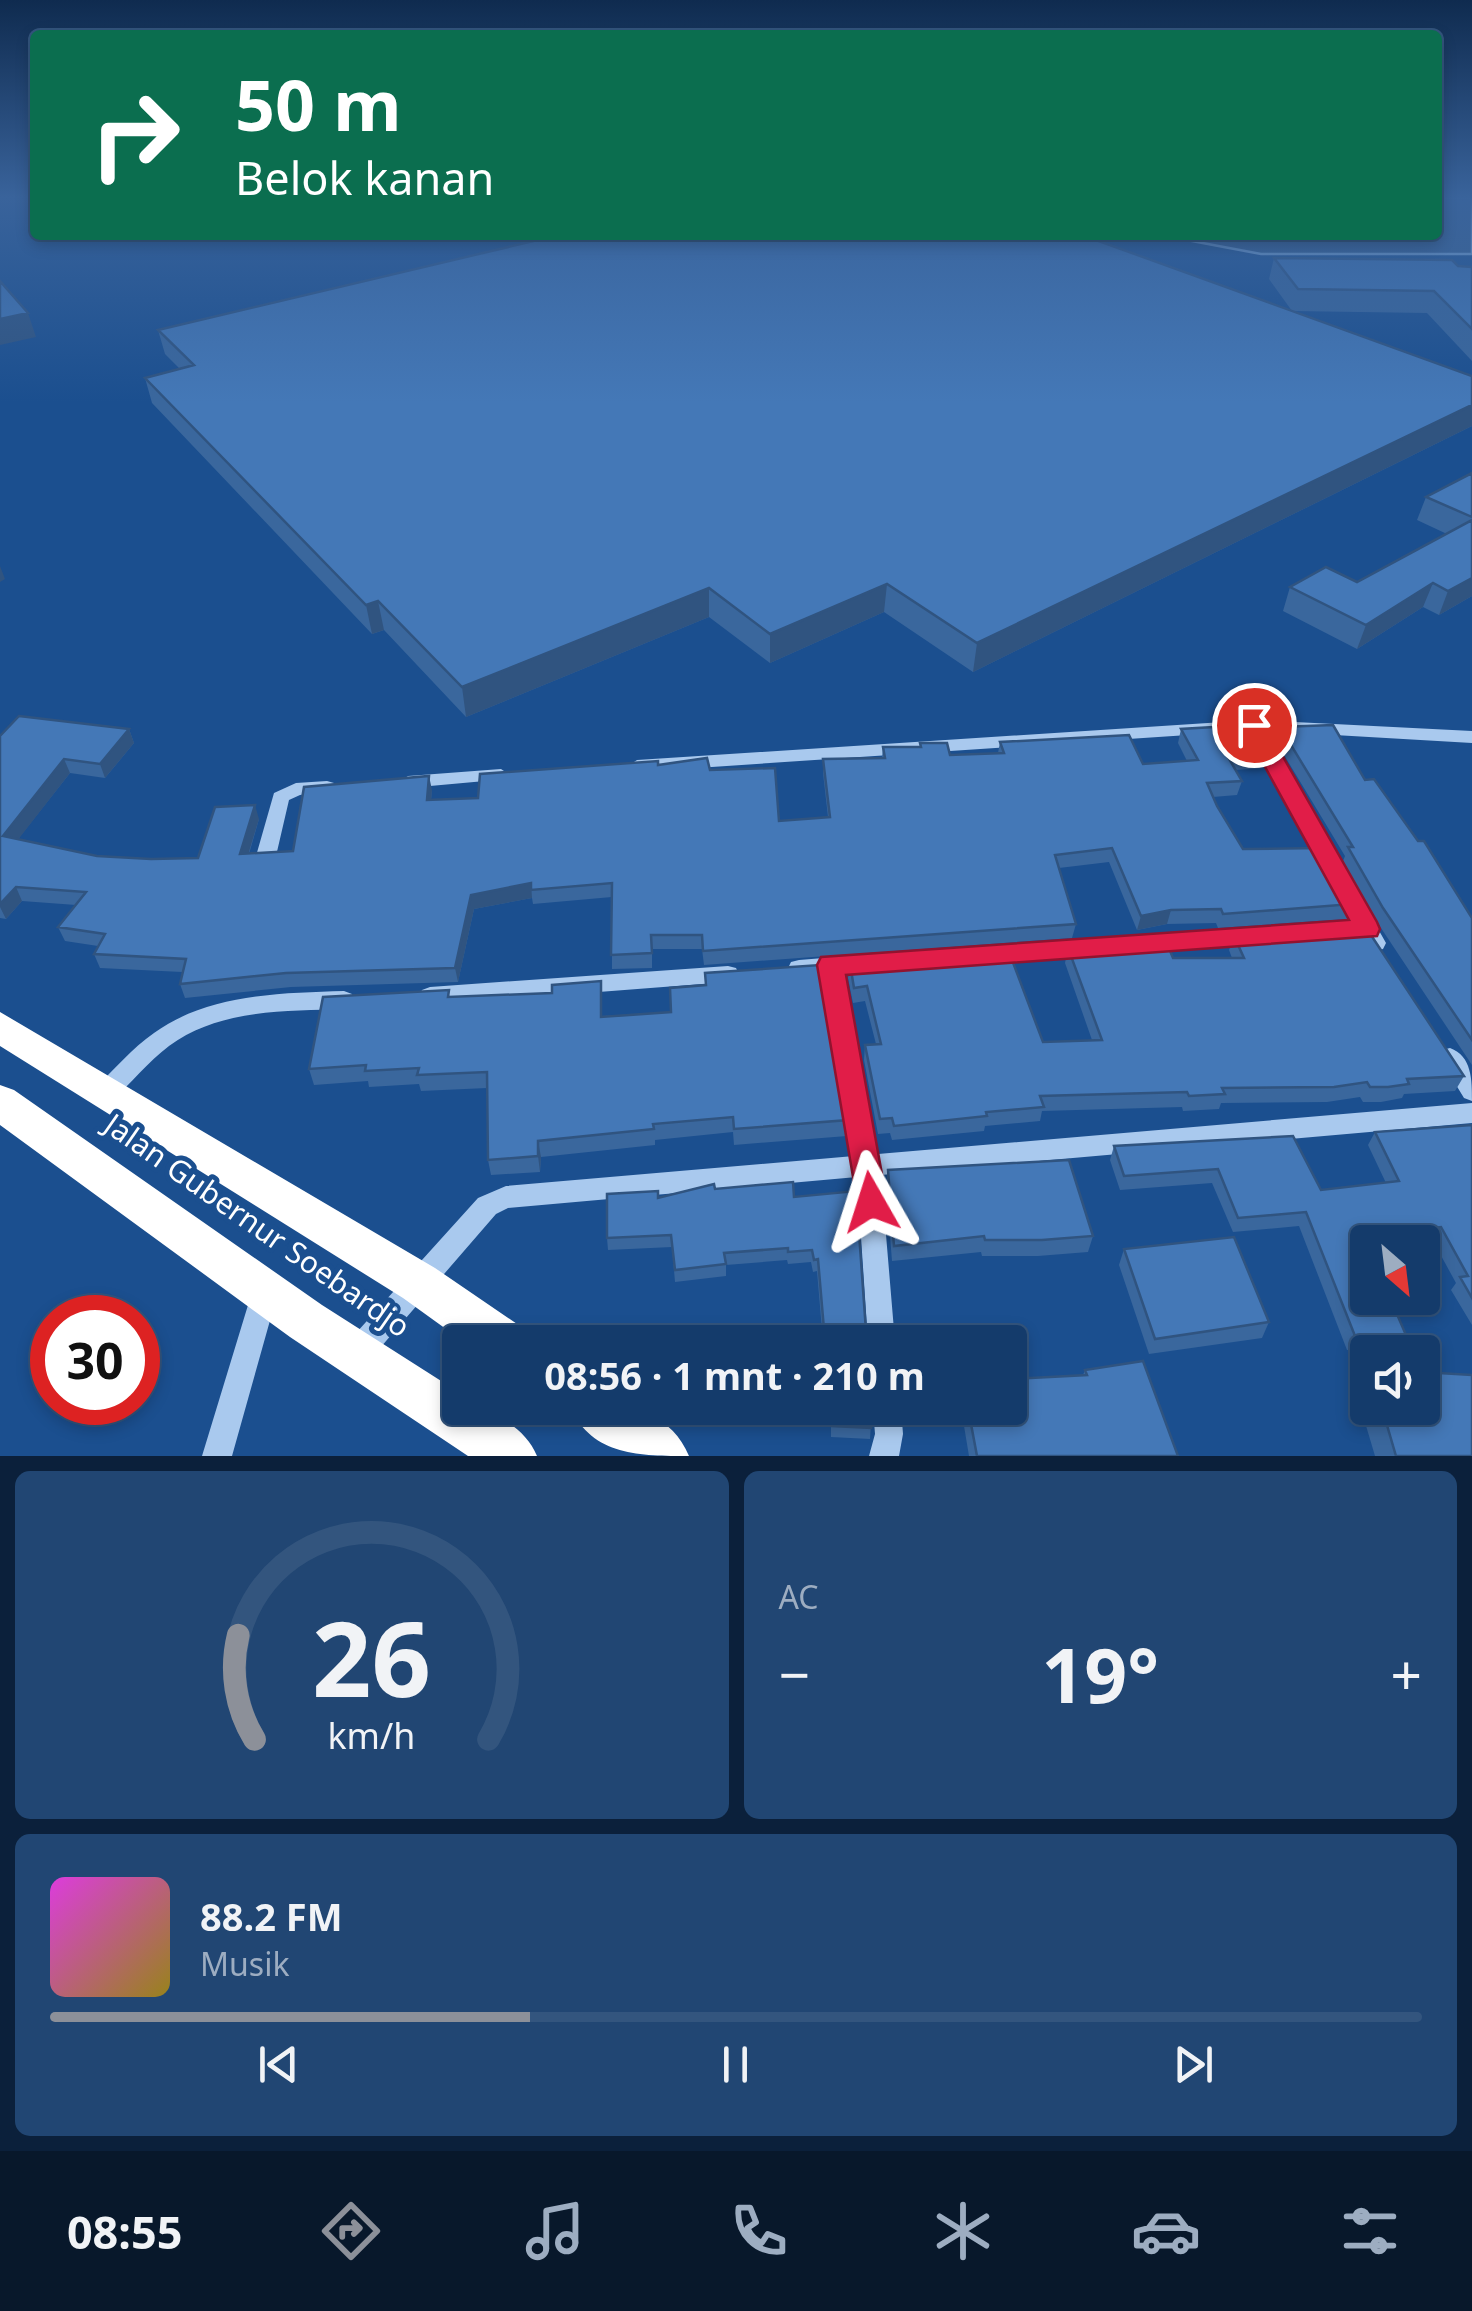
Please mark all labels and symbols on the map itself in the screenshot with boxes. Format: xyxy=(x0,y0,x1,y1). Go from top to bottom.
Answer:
pin xyxy=(1212,683,1297,768)
street label: Jalan Gubernur Soebardjo xyxy=(94,1102,419,1346)
position arrow xyxy=(819,1150,923,1254)
north arrow xyxy=(1350,1225,1440,1315)
speed limit sign: 30 xyxy=(30,1295,160,1425)

